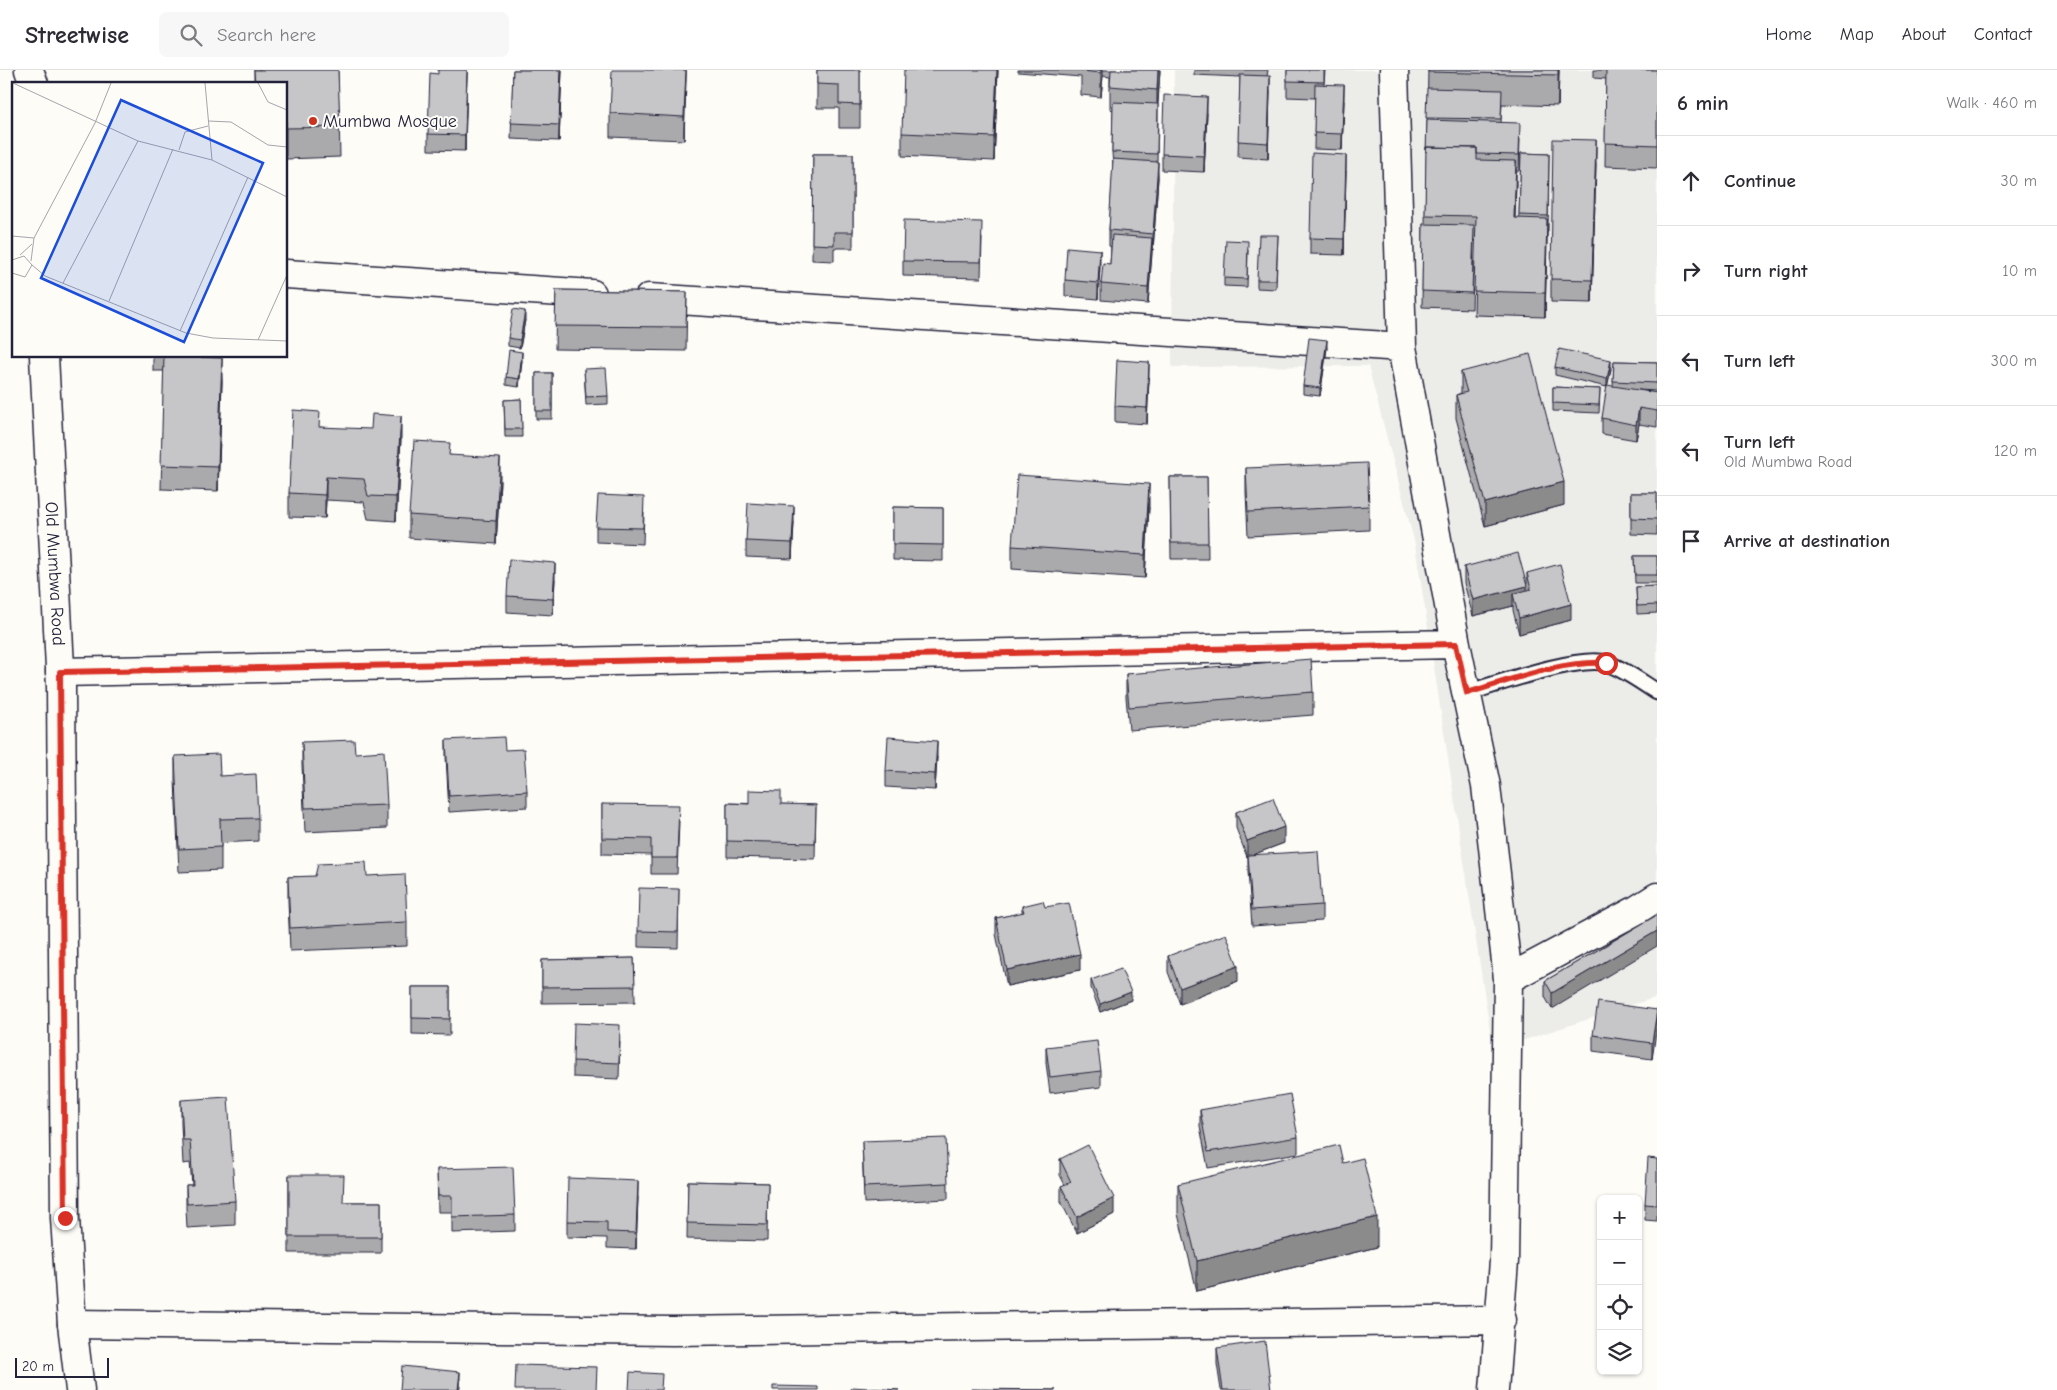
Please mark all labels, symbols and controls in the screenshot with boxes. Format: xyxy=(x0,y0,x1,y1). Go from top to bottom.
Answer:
search box xyxy=(159,12,509,57)
text: Streetwise xyxy=(25,21,129,49)
icon: search xyxy=(177,21,205,49)
text: Search here xyxy=(217,24,316,46)
text: Home xyxy=(1765,24,1812,45)
text: Map xyxy=(1840,24,1874,45)
text: About xyxy=(1902,24,1946,45)
text: Contact xyxy=(1974,24,2032,45)
inset map xyxy=(12,82,288,358)
text: 6 min xyxy=(1677,91,1729,115)
text: Walk · 460 m xyxy=(1946,94,2037,112)
place label: Mumbwa Mosque xyxy=(323,111,457,132)
marker: Mumbwa Mosque xyxy=(307,115,319,127)
icon: ahead xyxy=(1677,167,1705,195)
text: Continue xyxy=(1724,170,1796,192)
text: 30 m xyxy=(2001,172,2037,190)
icon: right xyxy=(1677,257,1705,285)
text: Turn right xyxy=(1724,260,1808,282)
text: 10 m xyxy=(2002,262,2037,280)
icon: left xyxy=(1677,347,1705,375)
text: Turn left xyxy=(1724,350,1795,372)
text: 300 m xyxy=(1991,352,2037,370)
text: Turn left xyxy=(1724,431,1795,453)
icon: left xyxy=(1677,437,1705,465)
text: 120 m xyxy=(1994,442,2037,460)
text: Old Mumbwa Road xyxy=(1724,453,1852,471)
street label: Old Mumbwa Road xyxy=(40,501,69,646)
icon: arrive xyxy=(1677,527,1705,555)
text: Arrive at destination xyxy=(1724,530,1890,552)
route start xyxy=(1595,652,1618,675)
map controls xyxy=(1597,1195,1642,1375)
button: + xyxy=(1597,1195,1642,1240)
route end xyxy=(54,1207,77,1230)
button: − xyxy=(1597,1240,1642,1285)
button: locate xyxy=(1597,1285,1642,1330)
button: layers xyxy=(1597,1330,1642,1375)
scale bar xyxy=(15,1355,109,1378)
text: 20 m xyxy=(22,1358,54,1375)

